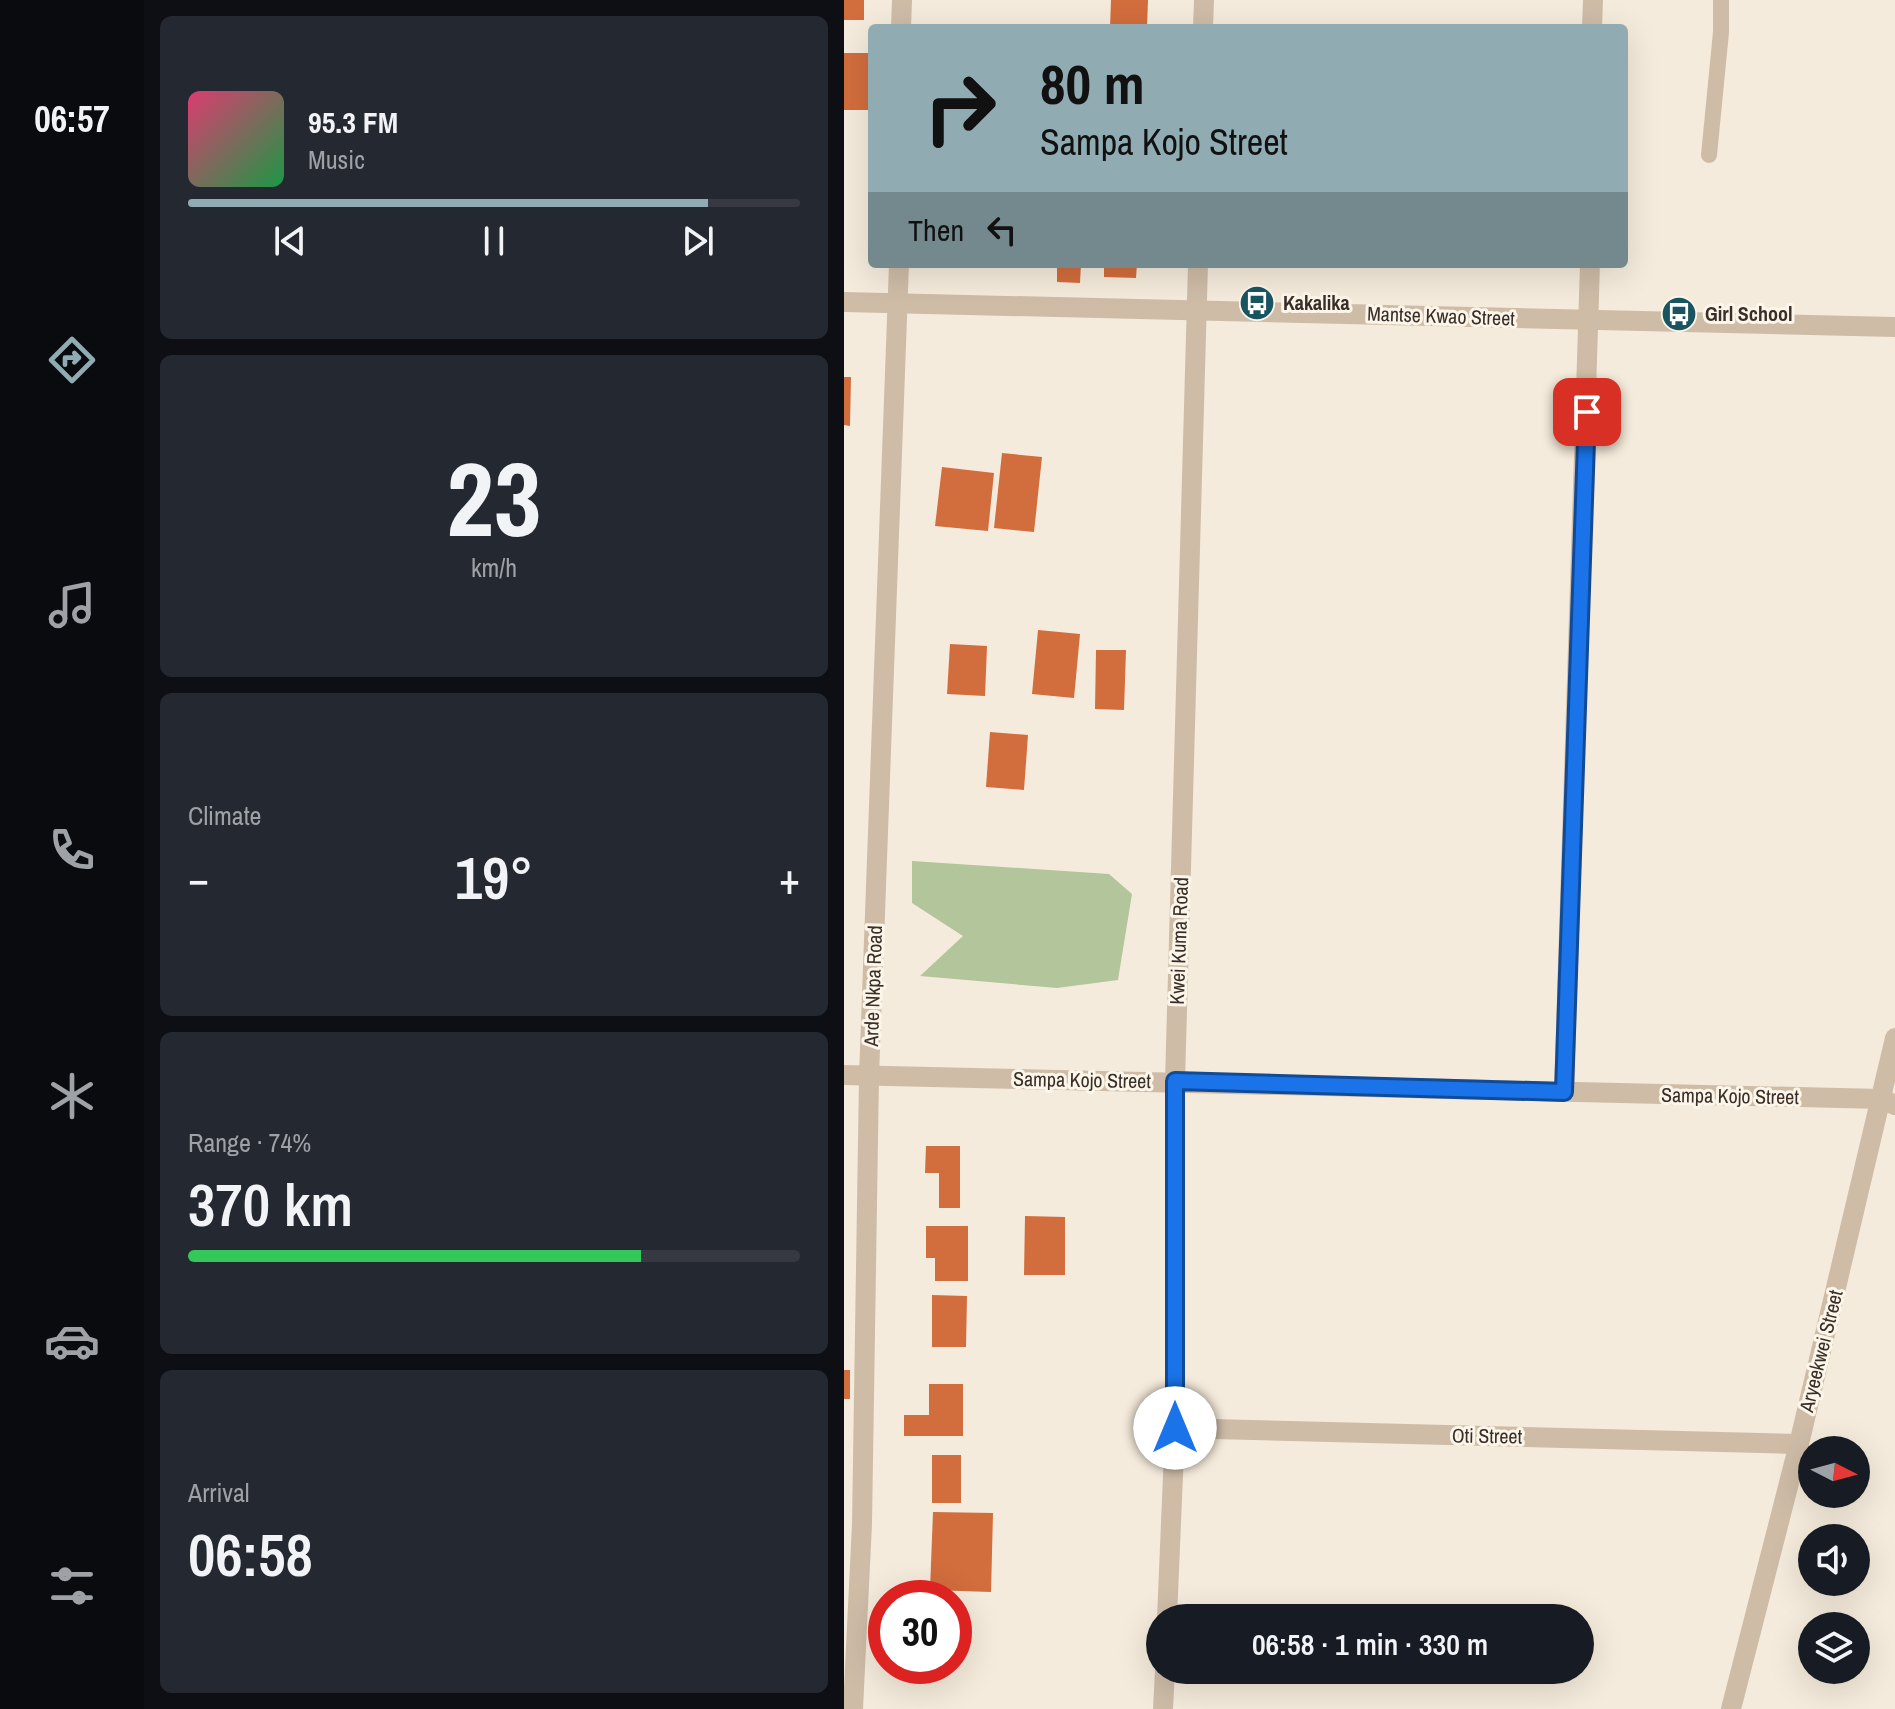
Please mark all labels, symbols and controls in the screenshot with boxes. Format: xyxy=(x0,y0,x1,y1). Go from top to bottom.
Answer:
text: 80 m xyxy=(1040,46,1145,121)
icon: right xyxy=(908,56,1012,160)
text: 06:57 xyxy=(34,95,110,143)
text: 95.3 FM xyxy=(308,102,398,142)
text: Sampa Kojo Street xyxy=(1040,118,1288,166)
text: Music xyxy=(308,142,365,177)
icon: left xyxy=(980,208,1024,252)
text: Then xyxy=(908,210,964,250)
icon: previous xyxy=(268,219,312,263)
icon: pause xyxy=(472,219,516,263)
icon: next xyxy=(676,219,720,263)
bus stop icon: Kakalika xyxy=(1238,284,1276,322)
place label: Kakalika xyxy=(1283,289,1350,316)
bus stop icon: Girl School xyxy=(1660,295,1698,333)
street label: Mantse Kwao Street xyxy=(1367,299,1516,332)
place label: Girl School xyxy=(1705,300,1793,327)
icon: directions xyxy=(44,332,100,388)
pin xyxy=(1553,378,1621,446)
icon: arrive xyxy=(1565,390,1609,434)
text: 23 xyxy=(447,428,541,568)
text: km/h xyxy=(471,550,517,585)
icon: music xyxy=(44,577,100,633)
text: Climate xyxy=(188,798,261,833)
icon: phone xyxy=(44,822,100,878)
text: 19° xyxy=(455,837,533,918)
text: − xyxy=(188,848,209,908)
text: + xyxy=(779,848,800,908)
street label: Kwei Kuma Road xyxy=(1163,877,1194,1005)
street label: Arde Nkpa Road xyxy=(857,925,888,1048)
street label: Sampa Kojo Street xyxy=(1013,1065,1151,1094)
icon: climate xyxy=(44,1068,100,1124)
street label: Sampa Kojo Street xyxy=(1661,1081,1799,1110)
text: Range · 74% xyxy=(188,1125,311,1160)
text: 370 km xyxy=(188,1164,353,1245)
street label: Aryeekwei Street xyxy=(1792,1287,1849,1416)
icon: car xyxy=(44,1313,100,1369)
position arrow xyxy=(1133,1386,1217,1470)
street label: Oti Street xyxy=(1452,1421,1523,1450)
north arrow xyxy=(1798,1436,1870,1508)
map controls xyxy=(1798,1436,1870,1684)
text: Arrival xyxy=(188,1475,250,1510)
text: 06:58 xyxy=(188,1514,313,1595)
button: sound xyxy=(1798,1524,1870,1596)
icon: filters xyxy=(44,1558,100,1614)
speed limit sign: 30 xyxy=(868,1580,972,1684)
button: layers xyxy=(1798,1612,1870,1684)
text: 06:58 · 1 min · 330 m xyxy=(1252,1624,1488,1664)

